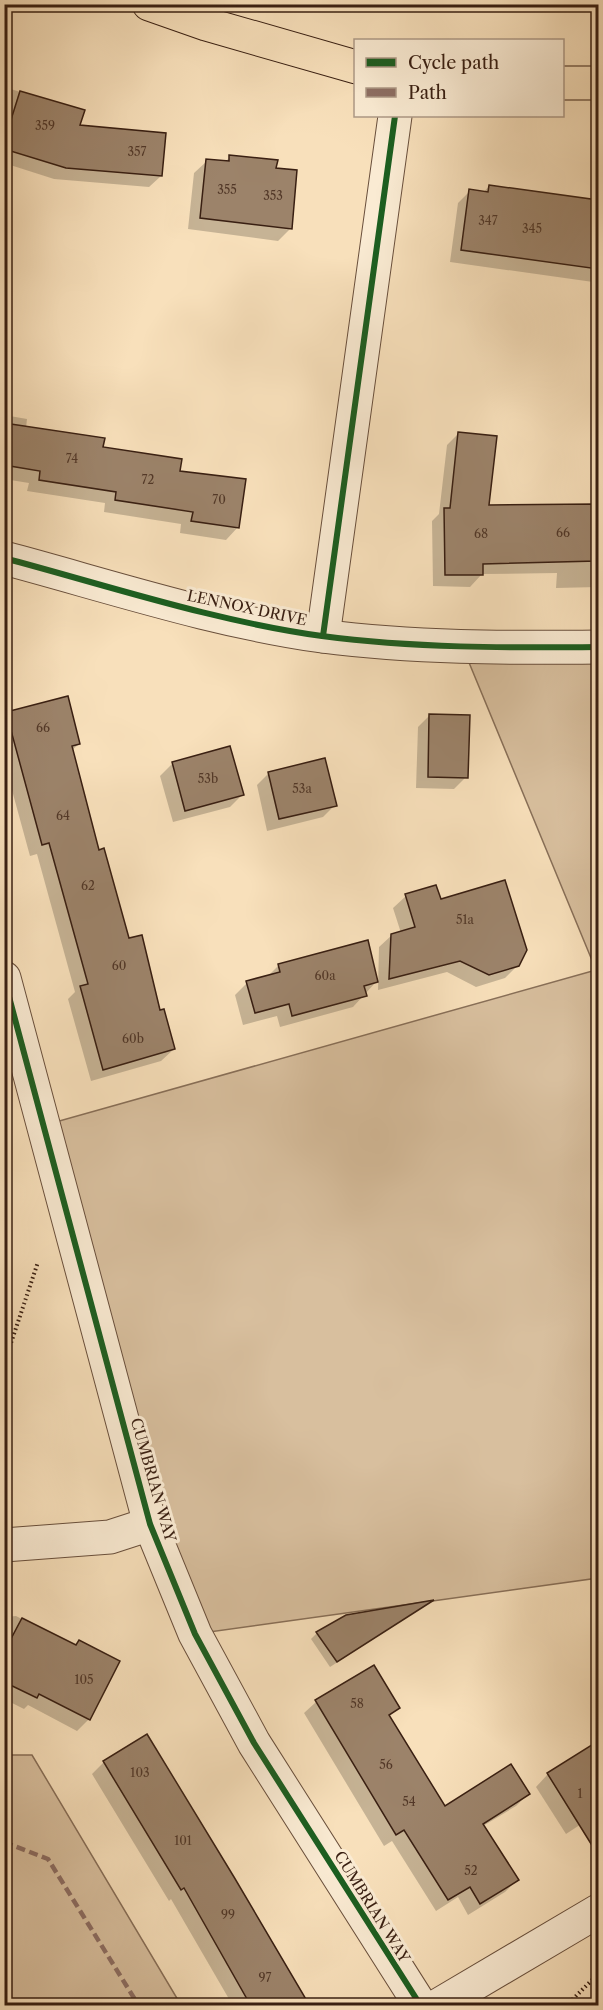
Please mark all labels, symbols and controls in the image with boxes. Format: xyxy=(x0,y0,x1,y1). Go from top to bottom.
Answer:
legend xyxy=(354,39,564,117)
text: Cycle path xyxy=(408,52,499,74)
text: Path xyxy=(408,82,447,104)
house number: 359 xyxy=(35,118,55,133)
house number: 357 xyxy=(127,144,147,159)
house number: 355 xyxy=(217,182,237,197)
house number: 353 xyxy=(263,188,283,203)
house number: 347 xyxy=(478,213,498,228)
house number: 345 xyxy=(522,221,542,236)
house number: 74 xyxy=(66,451,78,466)
house number: 72 xyxy=(142,472,155,487)
house number: 70 xyxy=(212,492,226,507)
house number: 66 xyxy=(556,525,570,540)
house number: 68 xyxy=(474,526,488,541)
street label: LENNOX DRIVE xyxy=(185,586,309,629)
house number: 66 xyxy=(36,720,50,735)
house number: 53b xyxy=(198,771,218,786)
house number: 53a xyxy=(292,781,312,796)
house number: 64 xyxy=(56,808,70,823)
house number: 62 xyxy=(81,878,95,893)
house number: 51a xyxy=(456,912,475,927)
house number: 60 xyxy=(112,958,126,973)
house number: 60a xyxy=(315,968,336,983)
house number: 60b xyxy=(122,1031,144,1046)
street label: CUMBRIAN WAY xyxy=(127,1416,180,1544)
house number: 105 xyxy=(74,1672,94,1687)
house number: 58 xyxy=(350,1696,364,1711)
house number: 56 xyxy=(379,1757,393,1772)
house number: 103 xyxy=(130,1765,150,1780)
house number: 1 xyxy=(577,1786,583,1801)
house number: 54 xyxy=(402,1794,416,1809)
house number: 101 xyxy=(174,1833,192,1848)
street label: CUMBRIAN WAY xyxy=(330,1847,415,1966)
house number: 52 xyxy=(464,1863,478,1878)
house number: 99 xyxy=(221,1907,235,1922)
house number: 97 xyxy=(259,1970,272,1985)

